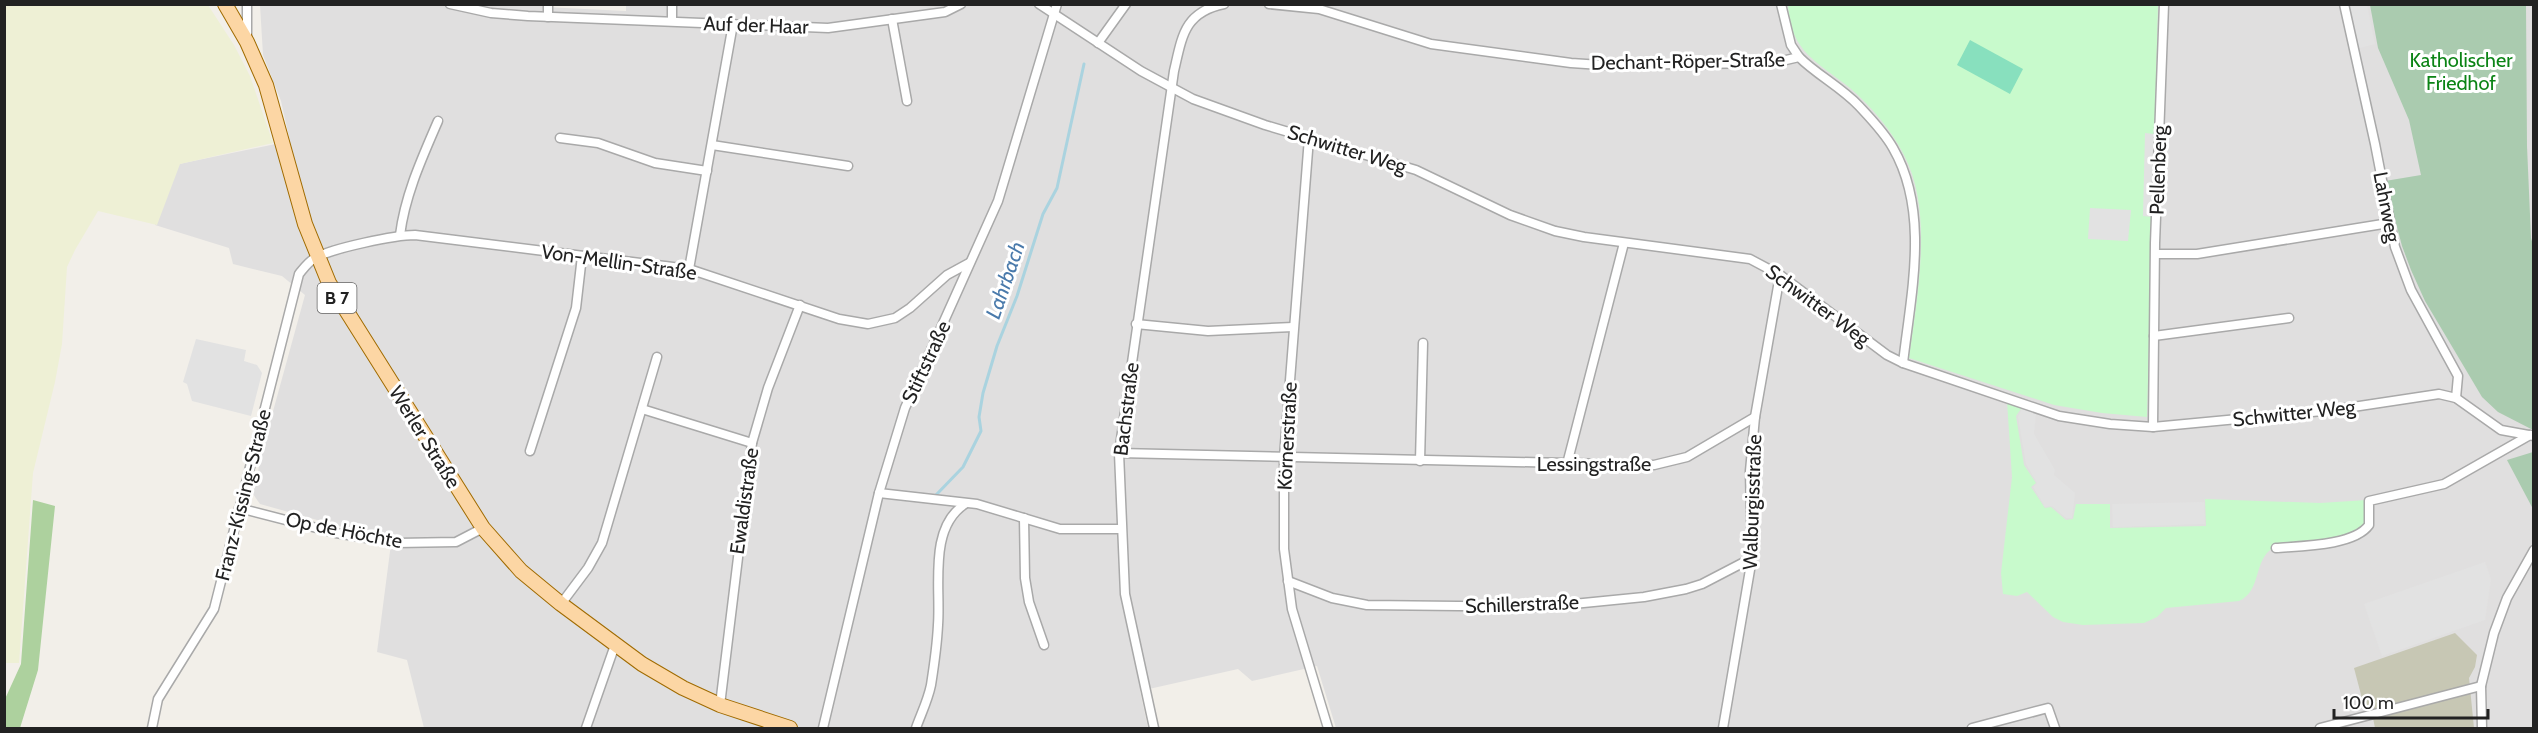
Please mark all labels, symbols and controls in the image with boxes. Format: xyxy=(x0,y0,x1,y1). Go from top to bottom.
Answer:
street label: Auf der Haar xyxy=(703,11,810,39)
street label: Dechant-Röper-Straße xyxy=(1591,47,1785,75)
park label: Katholischer Friedhof xyxy=(2409,48,2513,95)
street label: Schwitter Weg xyxy=(1285,120,1410,179)
street label: Pellenberg xyxy=(2144,124,2172,215)
street label: Lahrweg xyxy=(2368,170,2406,245)
water label: Lahrbach xyxy=(980,238,1030,322)
street label: Von-Mellin-Straße xyxy=(540,239,698,285)
street label: Schwitter Weg xyxy=(1761,259,1876,351)
road number: B 7 xyxy=(318,283,356,313)
street label: Stiftstraße xyxy=(896,317,956,407)
street label: Bachstraße xyxy=(1108,361,1144,457)
street label: Werler Straße xyxy=(384,381,466,493)
street label: Körnerstraße xyxy=(1272,381,1302,491)
street label: Schwitter Weg xyxy=(2232,395,2357,431)
street label: Franz-Kissing-Straße xyxy=(210,407,276,583)
street label: Walburgisstraße xyxy=(1738,434,1766,570)
street label: Ewaldistraße xyxy=(725,446,763,556)
street label: Lessingstraße xyxy=(1537,452,1651,476)
street label: Op de Höchte xyxy=(284,507,404,553)
street label: Schillerstraße xyxy=(1464,590,1580,618)
scale bar xyxy=(2334,682,2488,720)
text: 100 m xyxy=(2343,692,2394,714)

